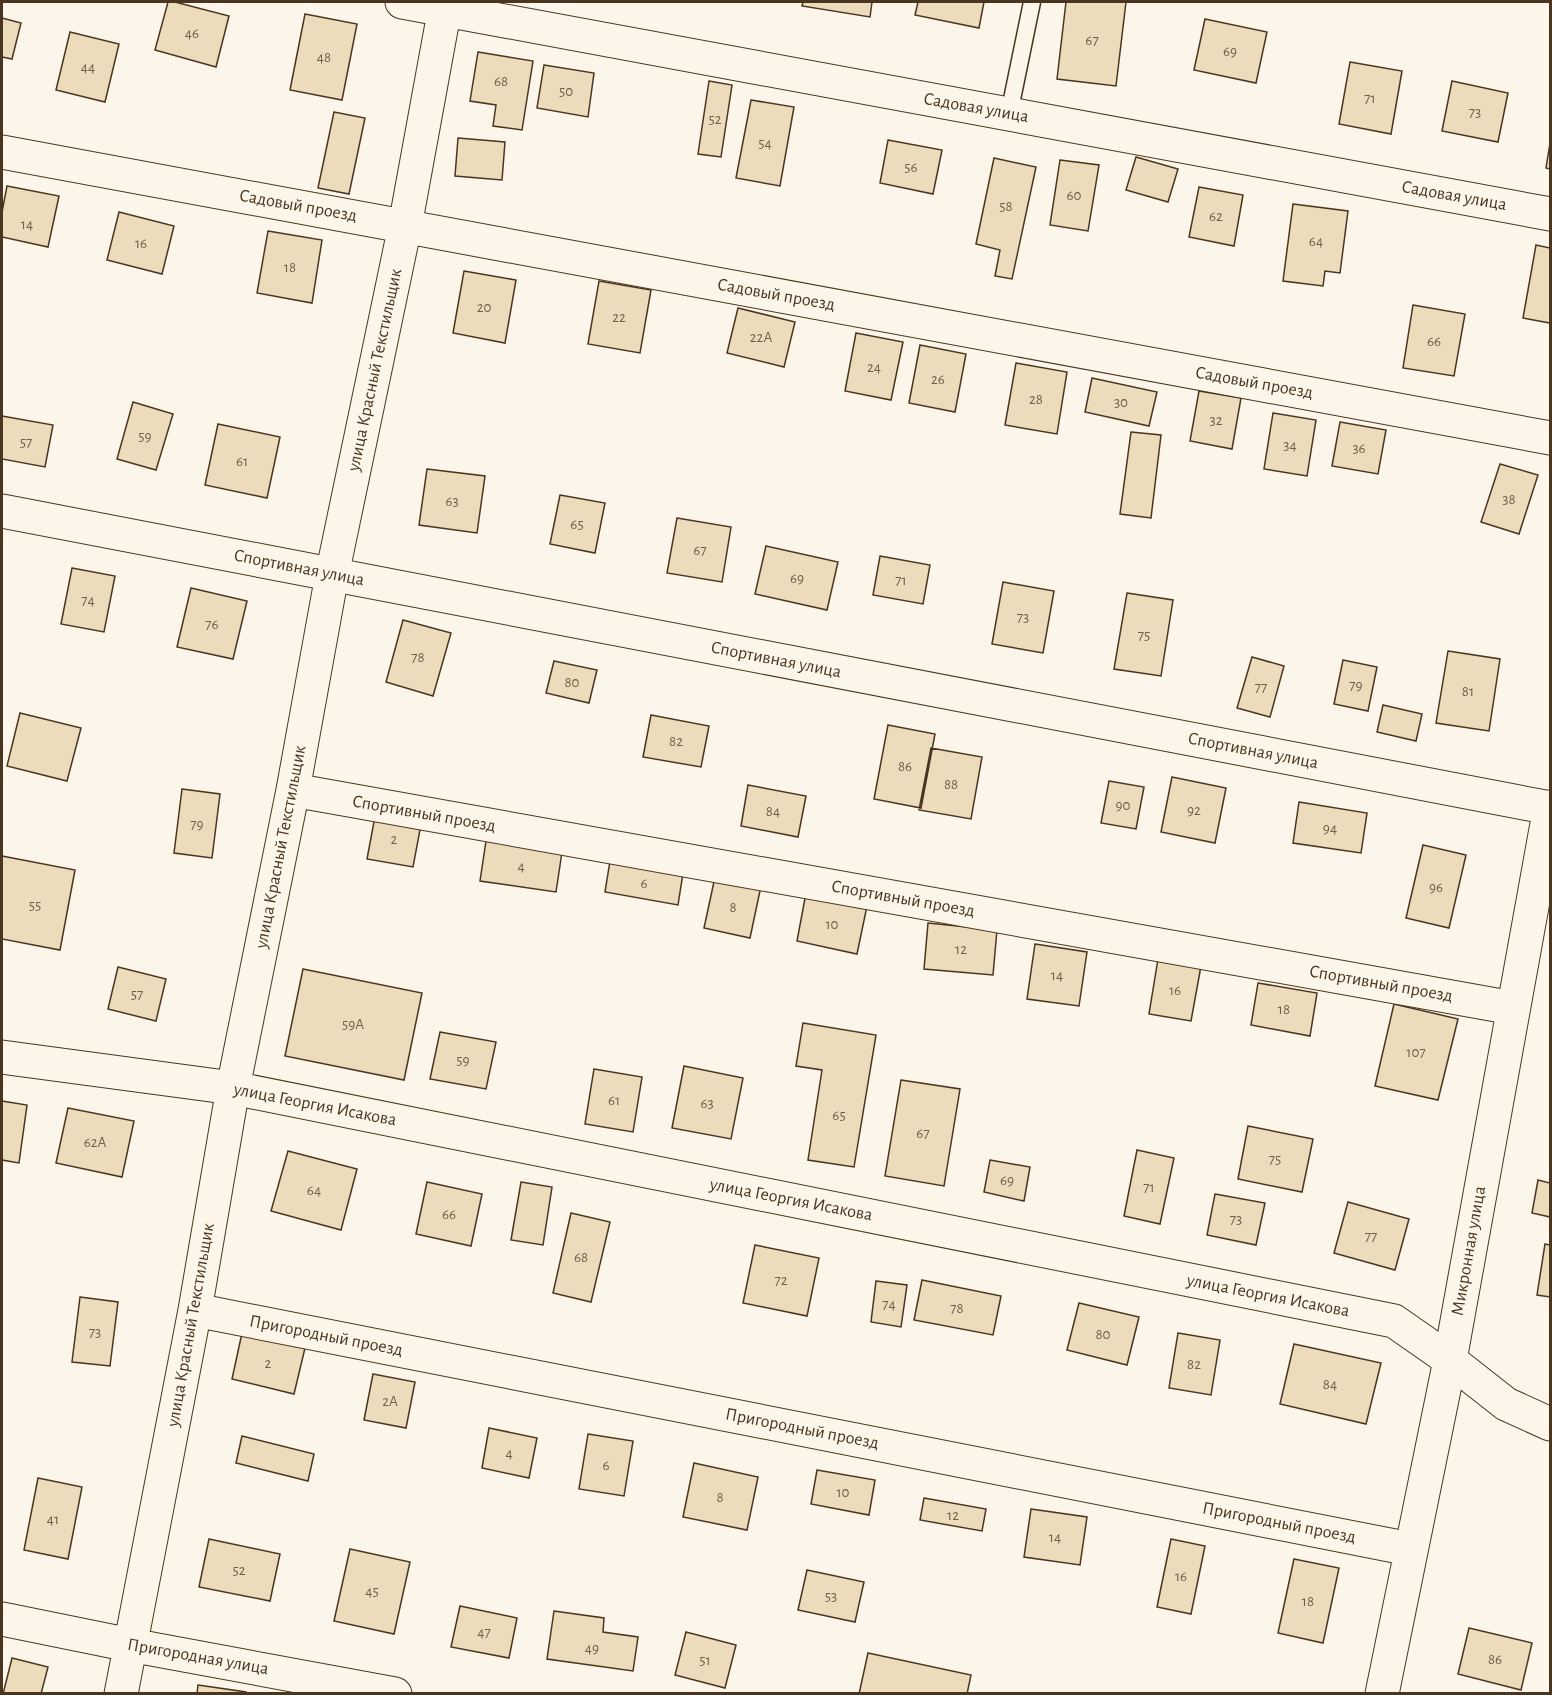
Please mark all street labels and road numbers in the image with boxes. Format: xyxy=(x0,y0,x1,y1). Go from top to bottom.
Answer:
street label: Садовая улица xyxy=(922,90,1030,126)
street label: Садовая улица xyxy=(1400,178,1508,214)
street label: Садовый проезд xyxy=(238,187,358,225)
street label: улица Красный Текстильщик xyxy=(345,266,405,474)
street label: Садовый проезд xyxy=(716,276,836,314)
street label: Садовый проезд xyxy=(1194,364,1314,402)
street label: Спортивная улица xyxy=(232,547,366,589)
street label: Спортивная улица xyxy=(709,639,843,681)
street label: Спортивная улица xyxy=(1186,730,1320,772)
street label: улица Красный Текстильщик xyxy=(252,743,310,951)
street label: Спортивный проезд xyxy=(351,793,497,835)
street label: Спортивный проезд xyxy=(830,878,976,920)
street label: Спортивный проезд xyxy=(1308,963,1454,1005)
street label: улица Георгия Исакова xyxy=(231,1080,398,1130)
street label: улица Георгия Исакова xyxy=(707,1175,874,1225)
street label: Микронная улица xyxy=(1449,1185,1489,1317)
street label: улица Красный Текстильщик xyxy=(164,1221,218,1429)
street label: улица Георгия Исакова xyxy=(1184,1271,1351,1321)
street label: Пригородный проезд xyxy=(248,1312,404,1360)
street label: Пригородный проезд xyxy=(724,1405,880,1453)
street label: Пригородный проезд xyxy=(1201,1499,1357,1547)
street label: Пригородная улица xyxy=(126,1636,270,1678)

